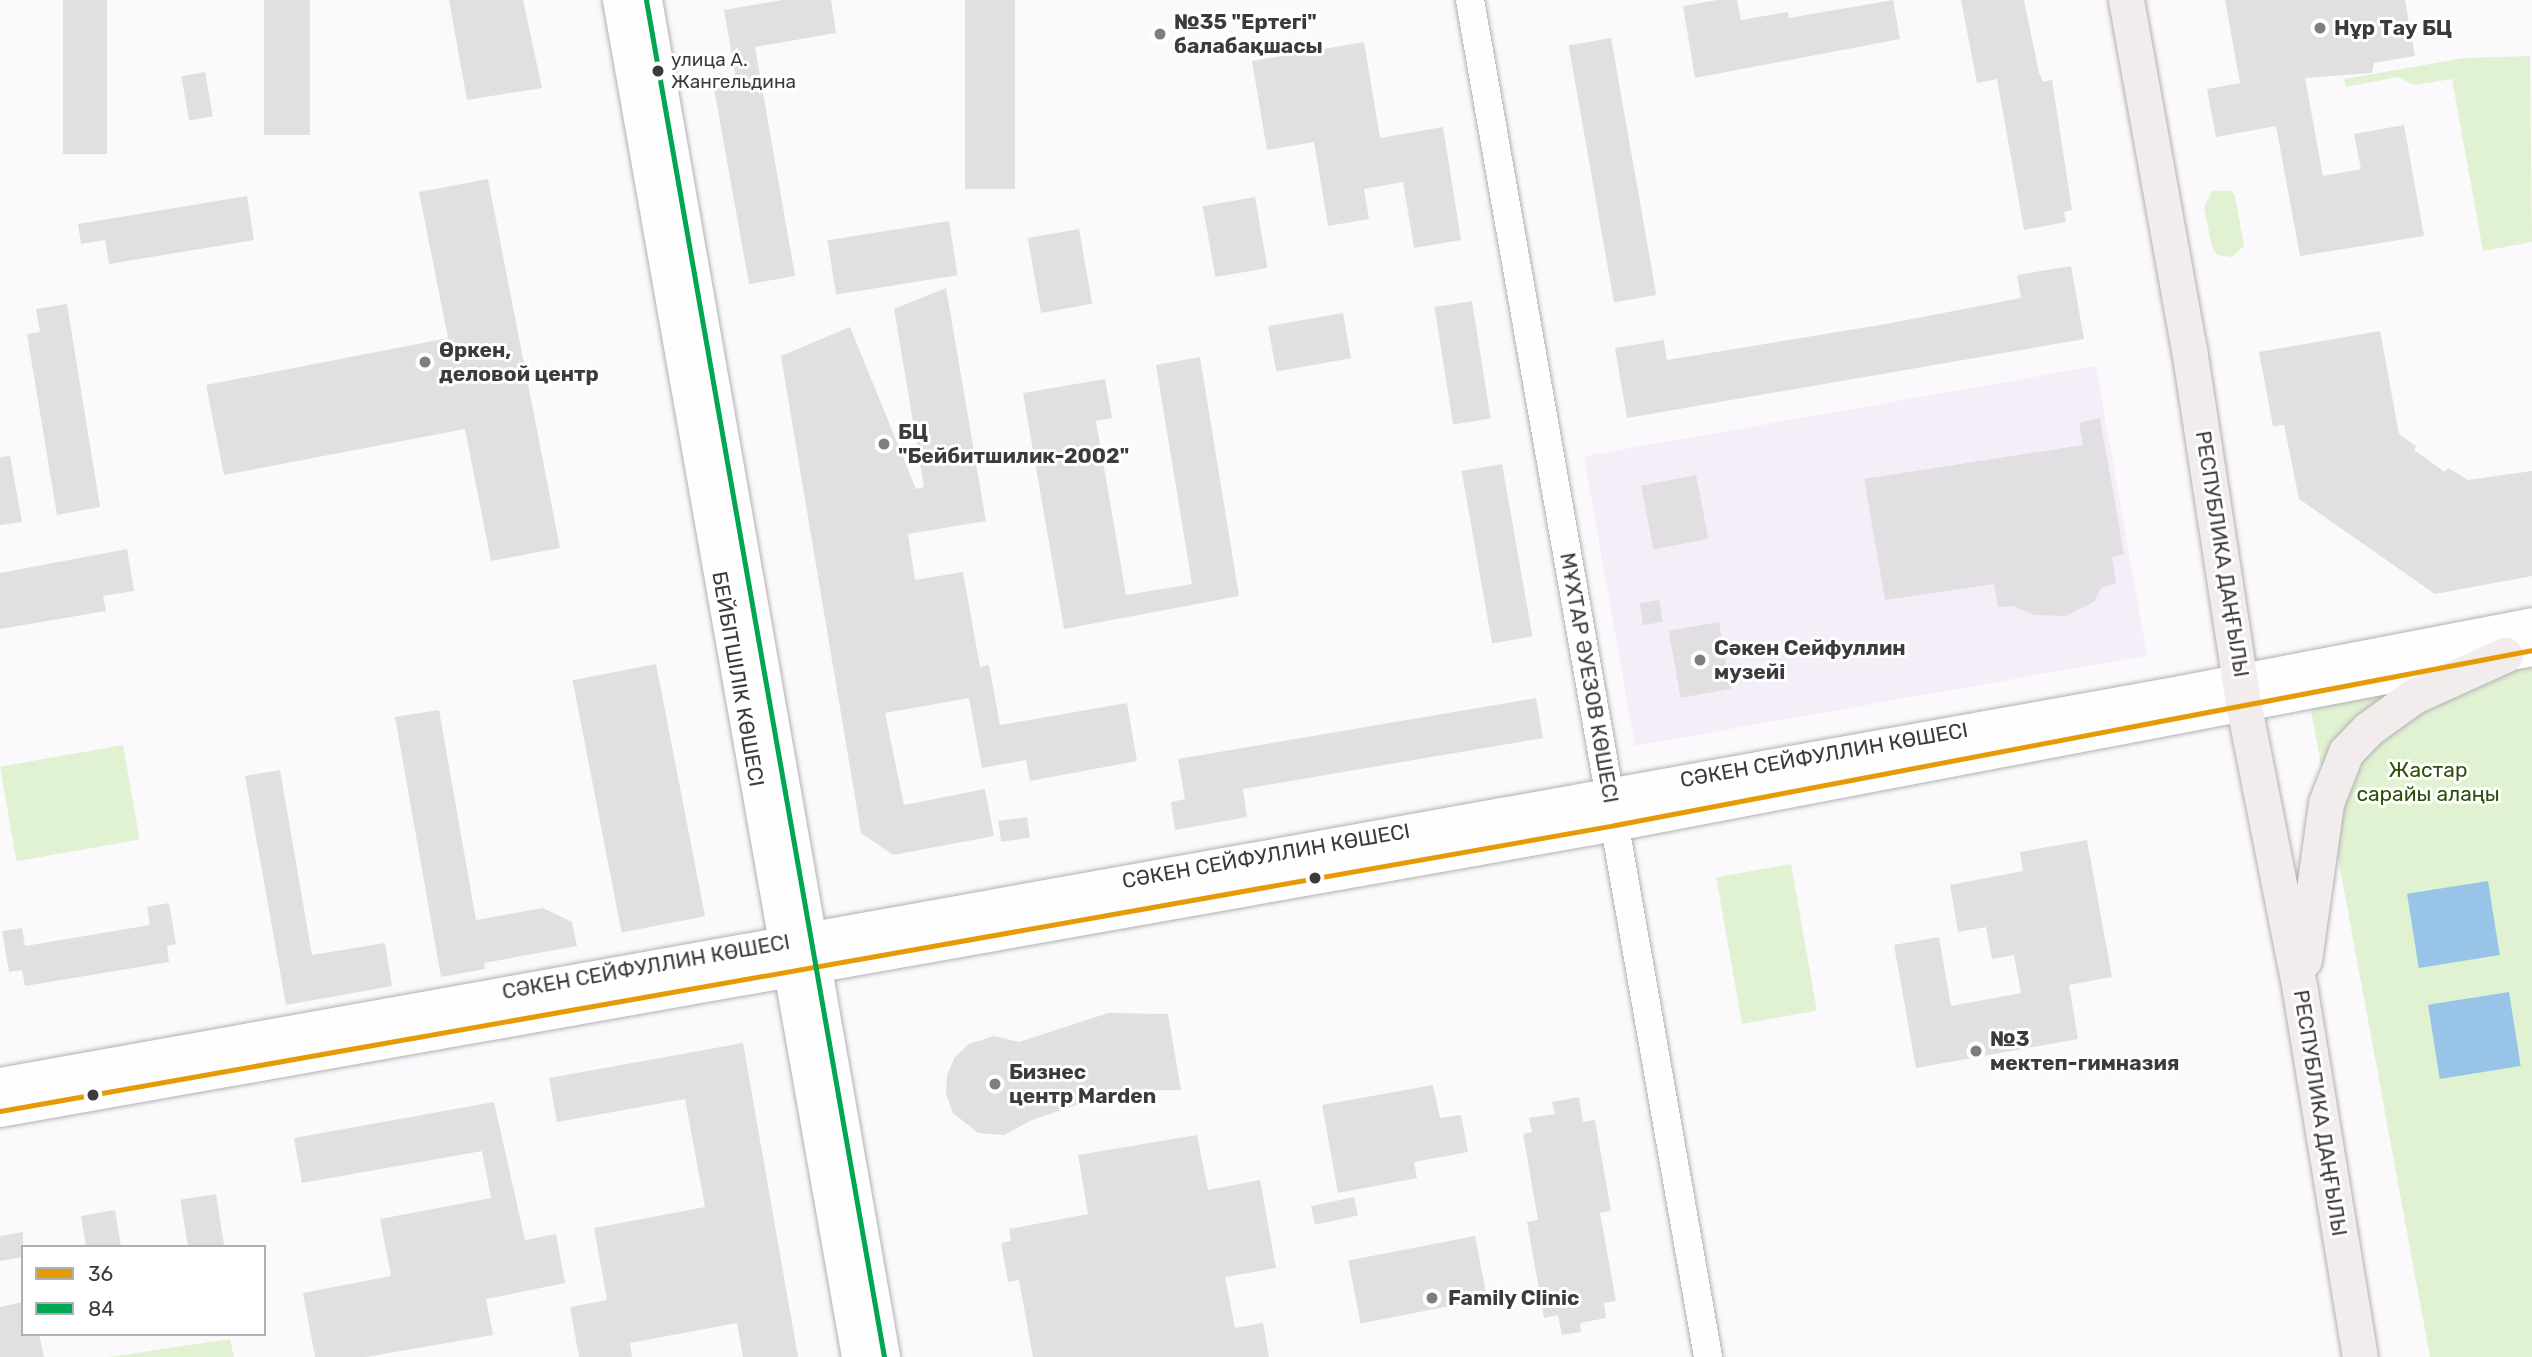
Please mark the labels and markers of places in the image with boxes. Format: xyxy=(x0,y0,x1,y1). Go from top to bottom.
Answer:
place label: №35 "Ертегі" балабақшасы xyxy=(1174,9,1323,59)
place label: Нұр Тау БЦ xyxy=(2334,15,2452,41)
marker: Нұр Тау БЦ xyxy=(2312,20,2328,36)
marker: №35 "Ертегі" балабақшасы xyxy=(1152,26,1168,42)
place label: улица А. Жангельдина xyxy=(671,49,796,93)
marker: улица А. Жангельдина xyxy=(651,64,665,78)
place label: Өркен, деловой центр xyxy=(439,337,599,387)
marker: Өркен, деловой центр xyxy=(417,354,433,370)
place label: БЦ "Бейбитшилик-2002" xyxy=(898,419,1129,469)
marker: БЦ "Бейбитшилик-2002" xyxy=(876,436,892,452)
place label: Сәкен Сейфуллин музейі xyxy=(1714,635,1906,685)
marker: Сәкен Сейфуллин музейі xyxy=(1692,652,1708,668)
unlabelled marker xyxy=(1308,871,1322,885)
place label: №3 мектеп-гимназия xyxy=(1990,1026,2179,1076)
marker: №3 мектеп-гимназия xyxy=(1968,1043,1984,1059)
place label: Бизнес центр Marden xyxy=(1009,1059,1156,1109)
marker: Бизнес центр Marden xyxy=(987,1076,1003,1092)
unlabelled marker xyxy=(86,1088,100,1102)
place label: Family Clinic xyxy=(1448,1285,1580,1311)
marker: Family Clinic xyxy=(1422,1288,1442,1308)

